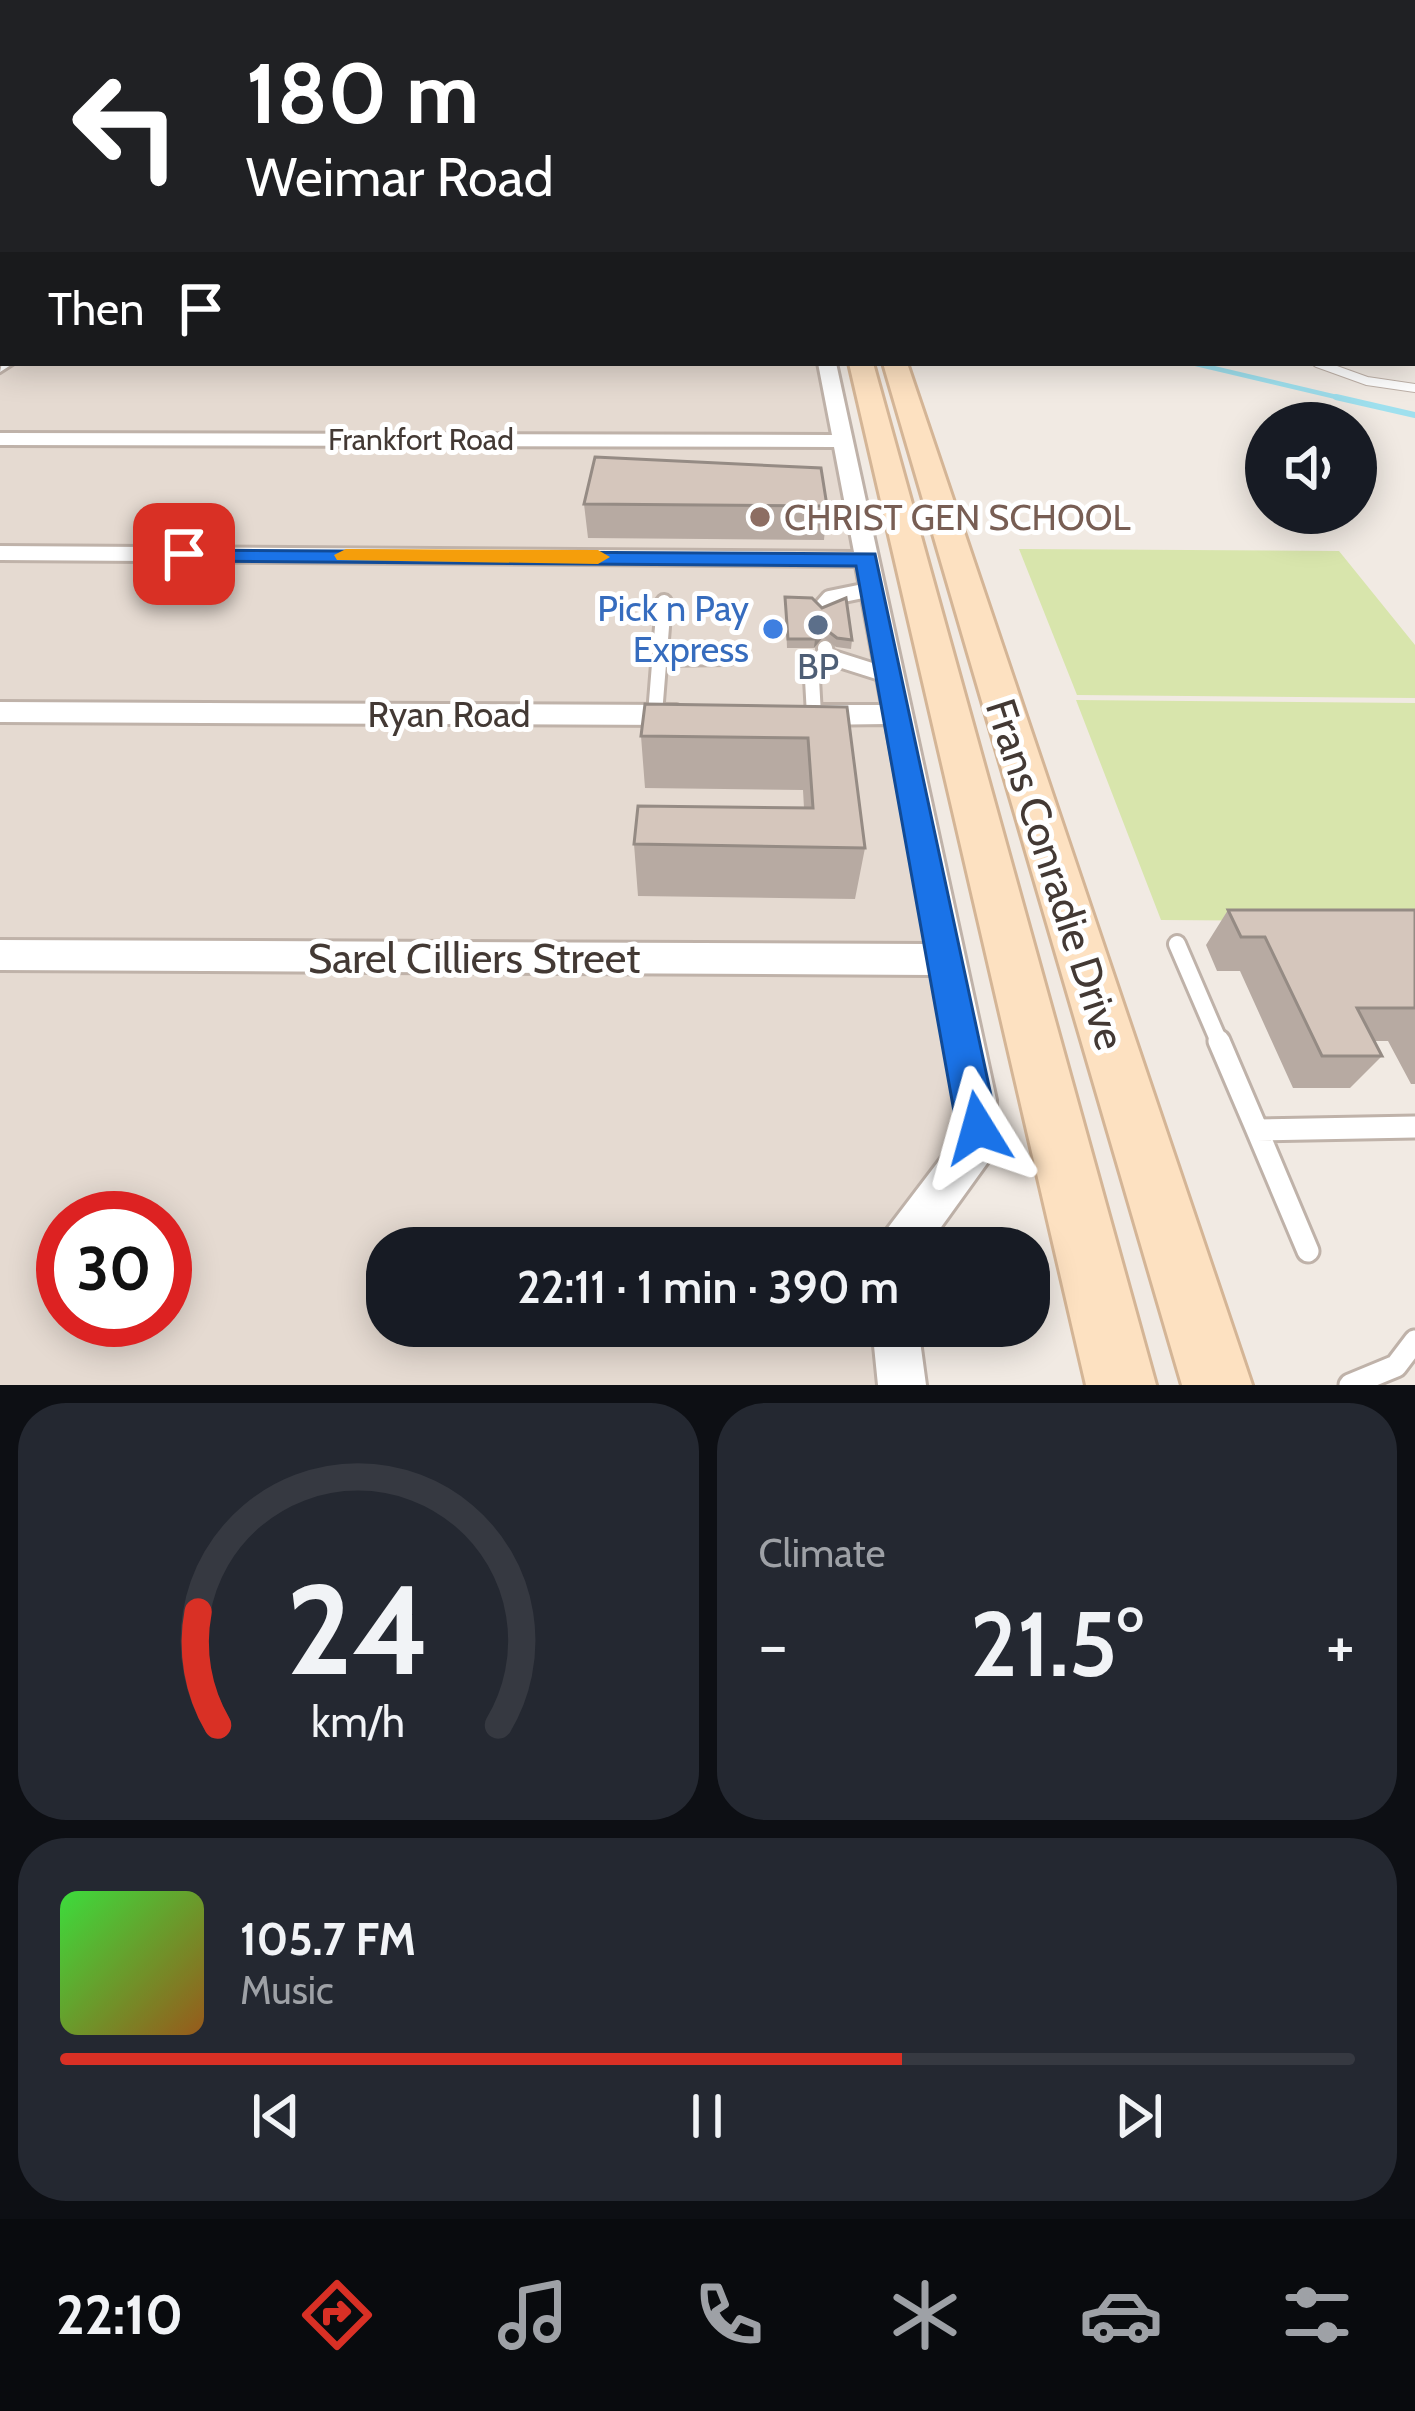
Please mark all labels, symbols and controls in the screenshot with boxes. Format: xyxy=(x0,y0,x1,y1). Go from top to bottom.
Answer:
text: 180 m xyxy=(246,42,479,144)
icon: left xyxy=(48,48,204,204)
text: Weimar Road xyxy=(246,144,554,210)
icon: arrive xyxy=(168,276,234,342)
text: Then xyxy=(48,282,144,336)
map controls xyxy=(1245,402,1377,534)
button: sound xyxy=(1245,402,1377,534)
street label: Frankfort Road xyxy=(328,421,514,458)
place label: CHRIST GEN SCHOOL xyxy=(784,495,1130,539)
pin xyxy=(133,503,235,605)
marker: CHRIST GEN SCHOOL xyxy=(747,504,773,530)
icon: arrive xyxy=(151,521,217,587)
place label: Pick n Pay Express xyxy=(597,586,749,671)
marker: BP xyxy=(805,612,831,638)
marker: Pick n Pay Express xyxy=(760,616,786,642)
place label: BP xyxy=(797,644,839,688)
street label: Ryan Road xyxy=(368,692,530,736)
street label: Frans Conradie Drive xyxy=(975,692,1137,1056)
street label: Sarel Cilliers Street xyxy=(308,932,640,984)
position arrow xyxy=(915,1065,1041,1191)
speed limit sign: 30 xyxy=(36,1191,192,1347)
text: 22:11 · 1 min · 390 m xyxy=(517,1260,899,1314)
text: Climate xyxy=(759,1529,885,1577)
text: 24 xyxy=(286,1554,430,1705)
text: 21.5° xyxy=(970,1589,1143,1699)
text: − xyxy=(759,1604,788,1685)
text: + xyxy=(1326,1604,1355,1685)
text: km/h xyxy=(311,1695,405,1747)
text: 105.7 FM xyxy=(240,1912,416,1966)
text: Music xyxy=(240,1966,334,2014)
icon: previous xyxy=(243,2083,309,2149)
icon: pause xyxy=(674,2083,740,2149)
icon: next xyxy=(1106,2083,1172,2149)
icon: directions xyxy=(295,2273,379,2357)
icon: music xyxy=(491,2273,575,2357)
icon: phone xyxy=(687,2273,771,2357)
icon: climate xyxy=(883,2273,967,2357)
icon: car xyxy=(1079,2273,1163,2357)
icon: filters xyxy=(1275,2273,1359,2357)
text: 22:10 xyxy=(56,2282,183,2348)

